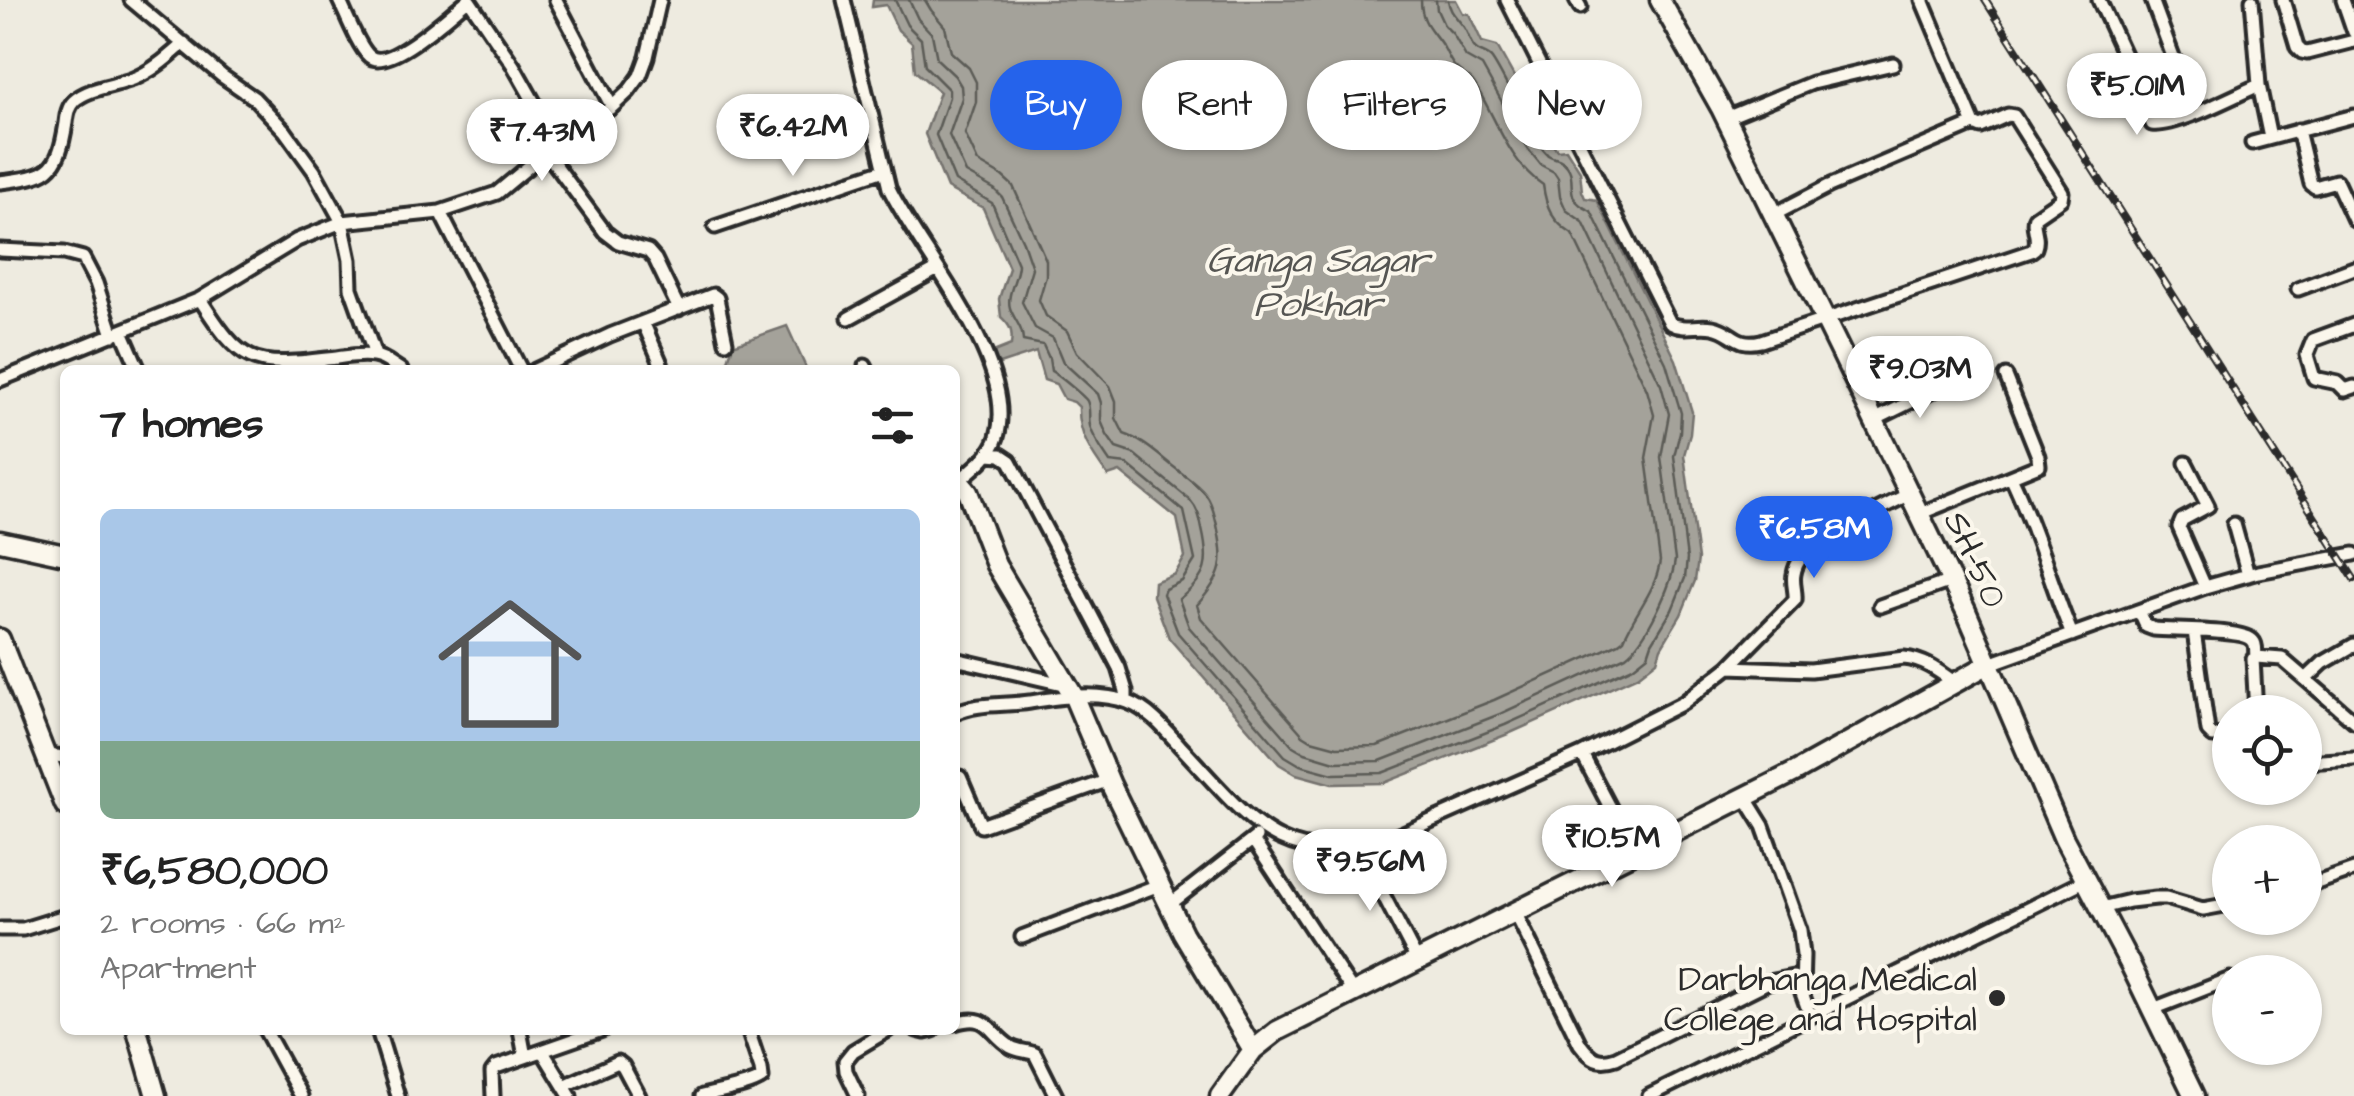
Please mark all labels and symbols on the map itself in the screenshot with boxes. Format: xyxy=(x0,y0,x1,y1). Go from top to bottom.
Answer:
pin: ₹5.01M xyxy=(2056,53,2218,138)
pin: ₹6.42M xyxy=(712,94,874,179)
pin: ₹7.43M xyxy=(461,99,623,184)
water label: Ganga Sagar Pokhar xyxy=(1207,235,1433,331)
pin: ₹9.03M xyxy=(1839,336,2001,421)
pin: ₹6.58M xyxy=(1733,496,1895,581)
street label: SH-50 xyxy=(1931,503,2018,616)
pin: ₹10.5M xyxy=(1531,805,1693,890)
pin: ₹9.56M xyxy=(1289,829,1451,914)
place label: Darbhanga Medical College and Hospital xyxy=(1664,955,1977,1046)
marker: Darbhanga Medical College and Hospital xyxy=(1986,987,2008,1009)

